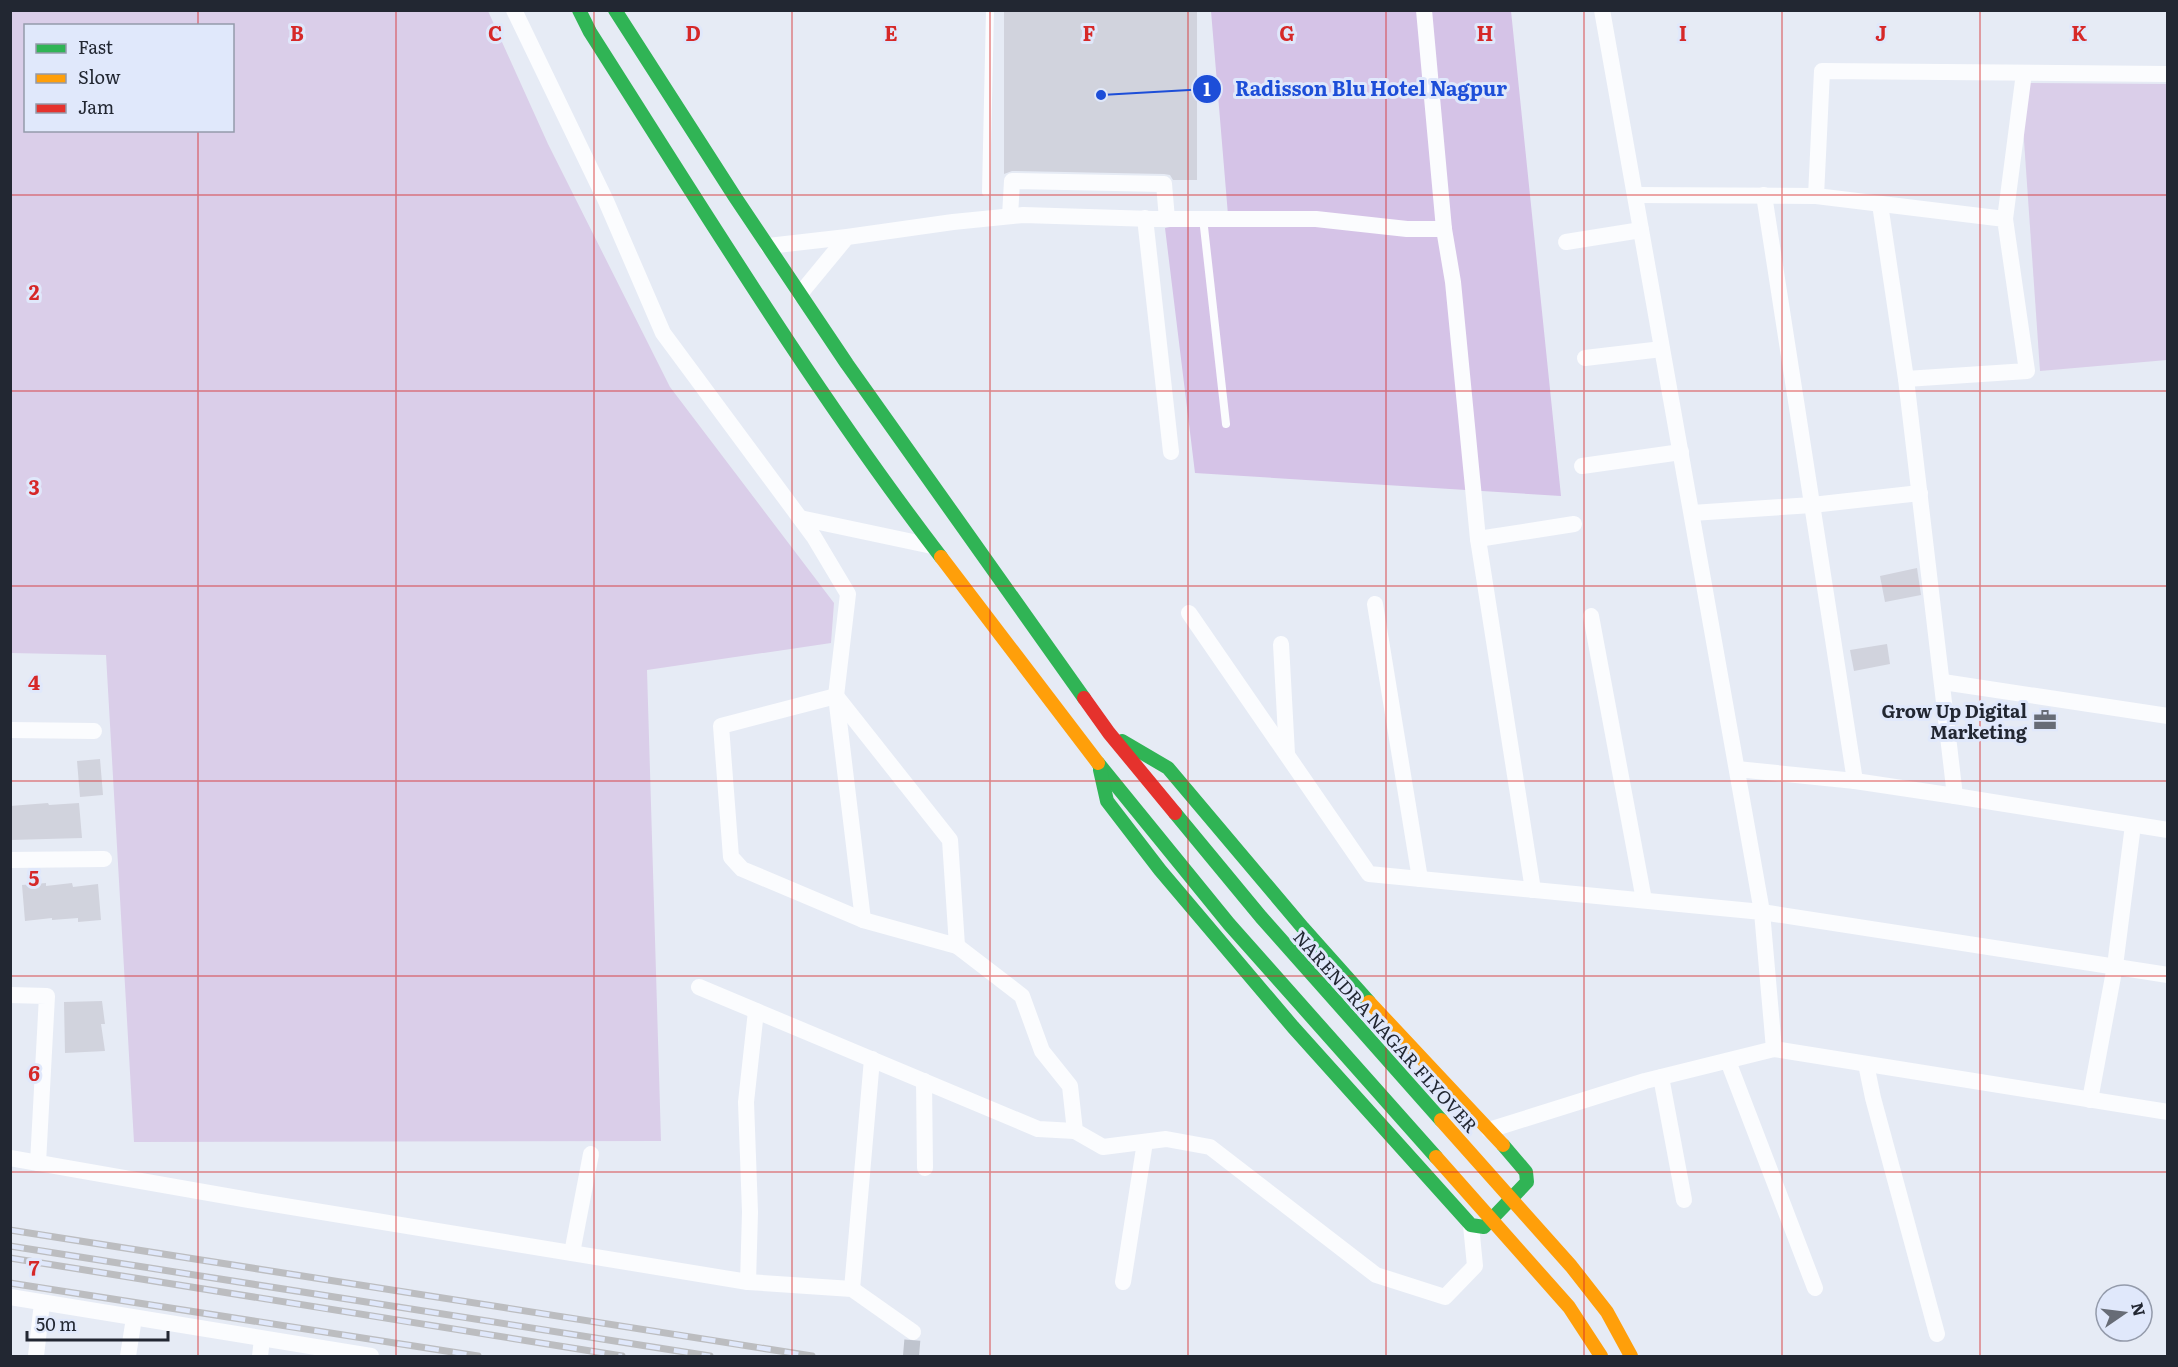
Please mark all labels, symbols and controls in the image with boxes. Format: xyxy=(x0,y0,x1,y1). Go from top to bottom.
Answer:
text: B xyxy=(290,17,304,47)
text: C xyxy=(488,17,502,47)
text: D xyxy=(685,17,701,47)
text: E xyxy=(884,17,898,47)
text: F xyxy=(1083,17,1096,47)
text: G xyxy=(1279,17,1295,47)
text: H xyxy=(1477,17,1493,47)
text: I xyxy=(1679,17,1687,47)
text: J xyxy=(1875,17,1887,47)
text: K xyxy=(2071,17,2087,47)
legend xyxy=(24,24,234,132)
text: Fast xyxy=(78,33,114,60)
text: Slow xyxy=(78,63,121,90)
callout: Radisson Blu Hotel Nagpur xyxy=(1192,70,1519,108)
text: Radisson Blu Hotel Nagpur xyxy=(1235,72,1507,102)
text: 1 xyxy=(1203,75,1211,102)
text: Jam xyxy=(78,93,114,120)
text: 2 xyxy=(29,276,40,306)
text: 3 xyxy=(28,471,40,501)
text: 4 xyxy=(28,666,40,696)
place label: Grow Up Digital Marketing xyxy=(1881,697,2028,745)
office icon: Grow Up Digital Marketing xyxy=(2032,707,2058,733)
text: 5 xyxy=(29,862,40,892)
street label: NARENDRA NAGAR FLYOVER xyxy=(1287,924,1485,1138)
text: 6 xyxy=(28,1057,40,1087)
text: 7 xyxy=(29,1252,40,1282)
north arrow xyxy=(2094,1283,2154,1343)
text: N xyxy=(2126,1300,2153,1319)
scale bar xyxy=(27,1304,168,1342)
text: 50 m xyxy=(36,1310,77,1337)

